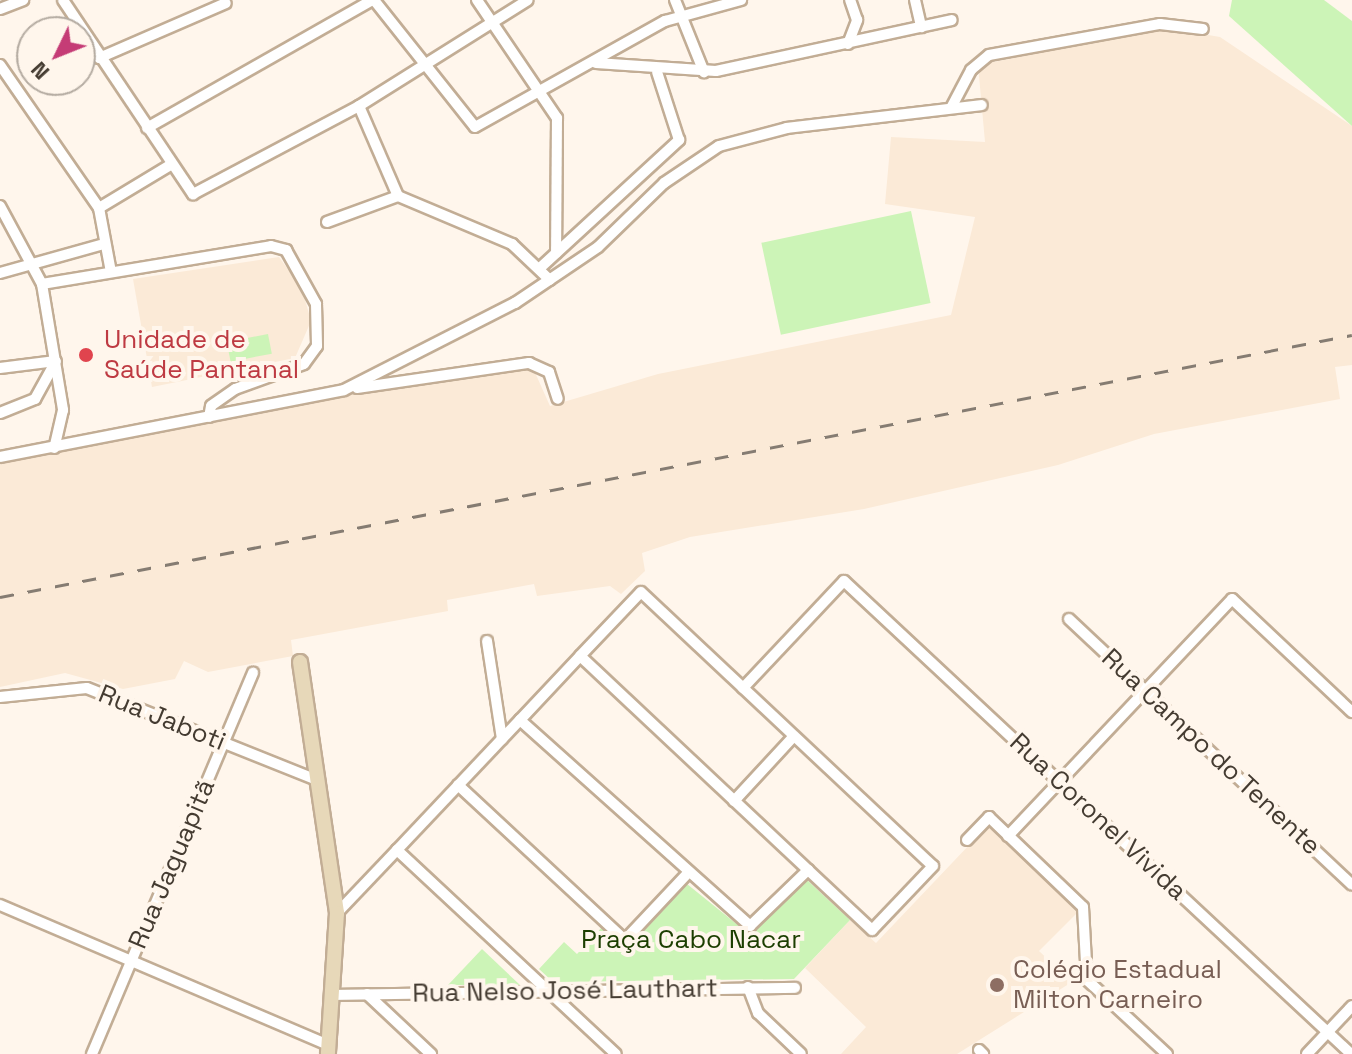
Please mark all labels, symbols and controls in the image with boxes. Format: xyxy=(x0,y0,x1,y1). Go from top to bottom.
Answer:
north arrow xyxy=(16,16,96,96)
text: N xyxy=(25,56,55,86)
place label: Unidade de Saúde Pantanal xyxy=(104,324,299,386)
marker: Unidade de Saúde Pantanal xyxy=(75,344,97,366)
street label: Rua Campo do Tenente xyxy=(1095,642,1327,862)
street label: Rua Jaboti xyxy=(94,678,230,758)
street label: Rua Coronel Vivida xyxy=(1003,727,1193,907)
street label: Rua Jaguapitã xyxy=(122,775,222,953)
park label: Praça Cabo Nacar xyxy=(581,924,801,956)
place label: Colégio Estadual Milton Carneiro xyxy=(1013,954,1222,1016)
street label: Rua Nelso José Lauthart xyxy=(412,973,718,1009)
marker: Colégio Estadual Milton Carneiro xyxy=(988,976,1006,994)

